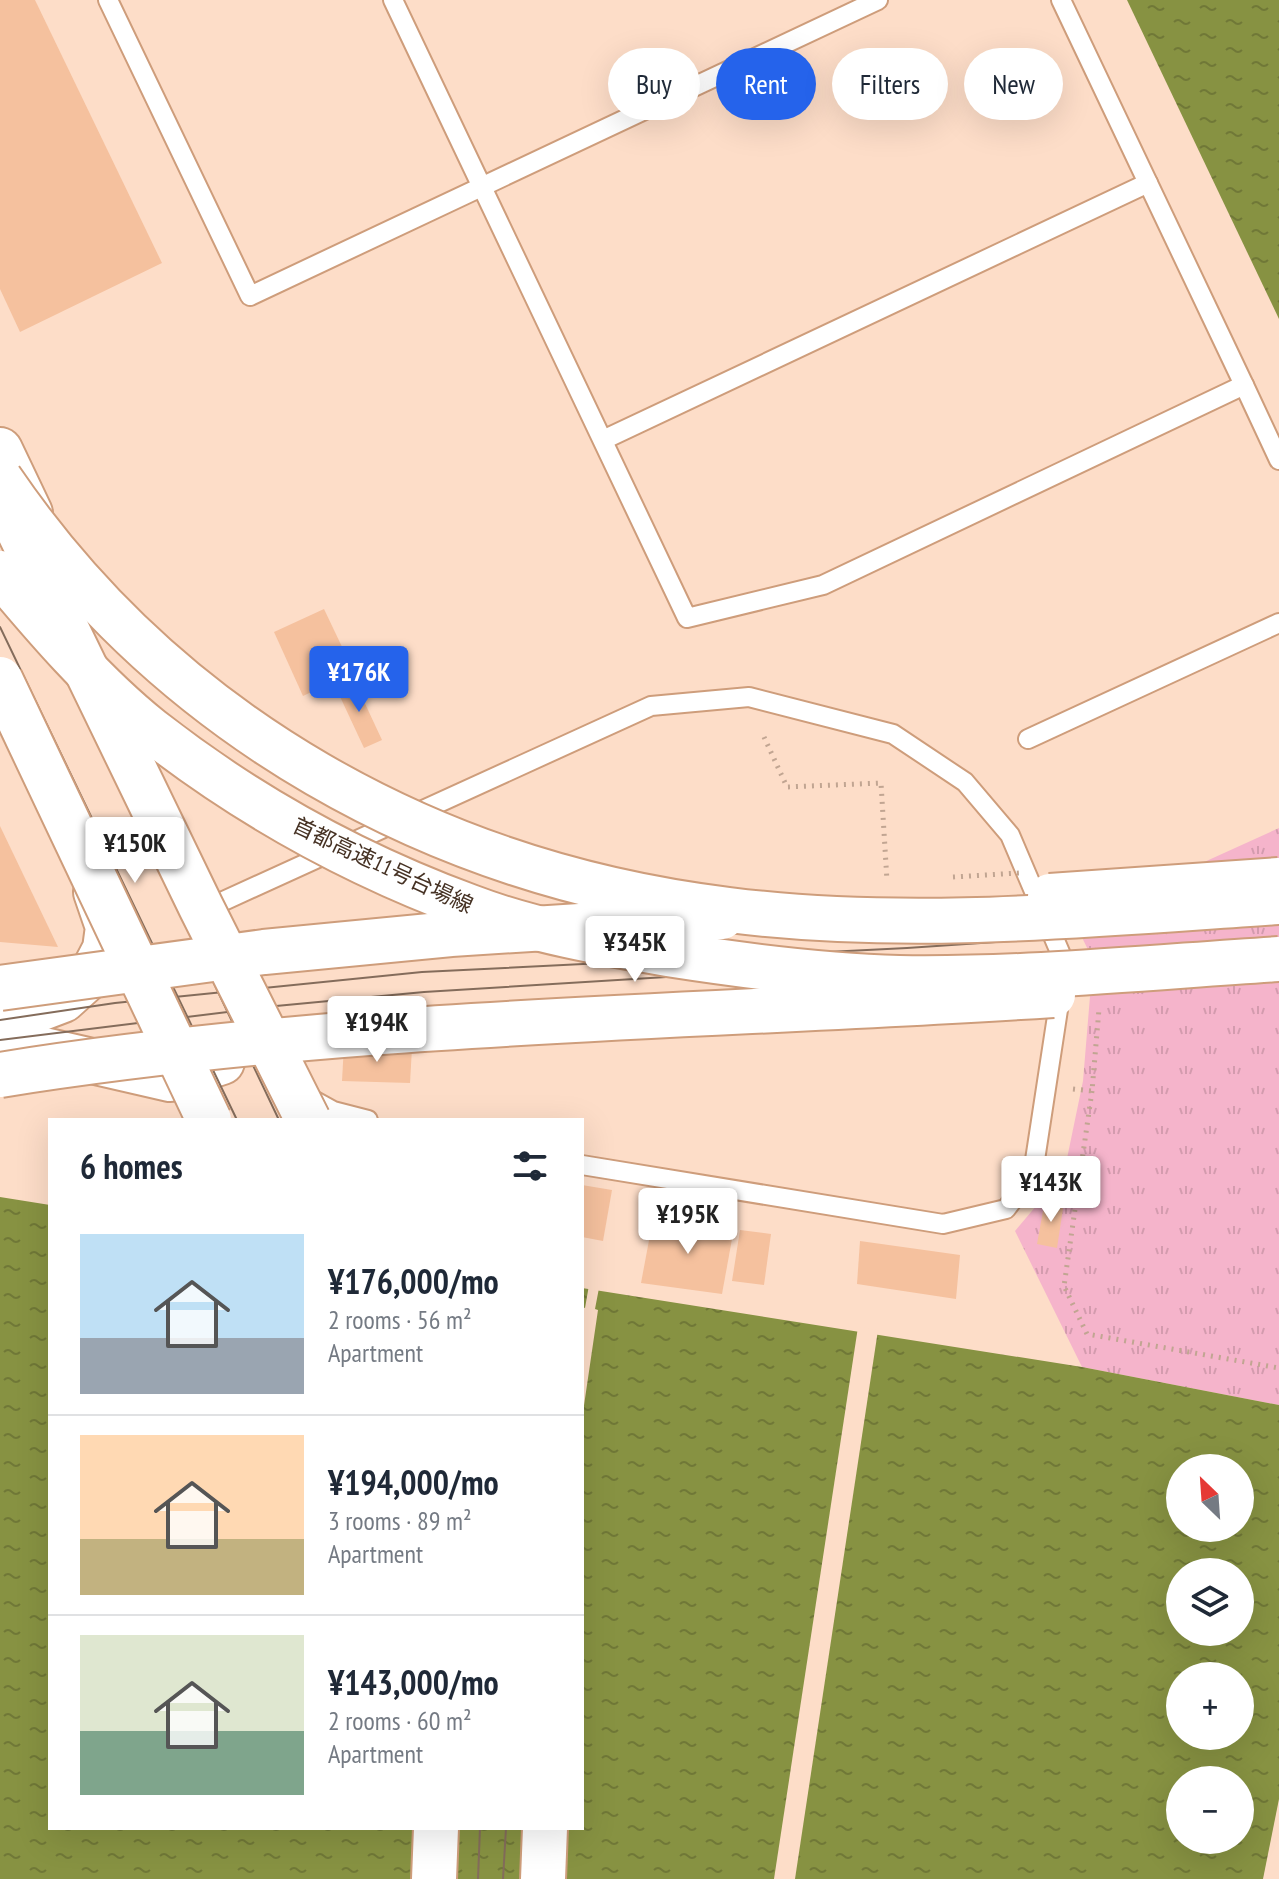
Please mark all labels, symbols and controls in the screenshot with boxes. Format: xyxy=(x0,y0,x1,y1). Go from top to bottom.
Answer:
chip: Buy xyxy=(608,48,700,120)
chip: Rent xyxy=(716,48,816,120)
chip: Filters xyxy=(832,48,948,120)
chip: New xyxy=(964,48,1063,120)
pin: ¥176K xyxy=(303,646,415,714)
text: ¥176K xyxy=(327,655,391,688)
street label: 首都高速11号台場線 xyxy=(288,811,478,919)
pin: ¥150K xyxy=(79,817,191,885)
text: ¥150K xyxy=(103,826,167,859)
pin: ¥345K xyxy=(579,916,691,984)
text: ¥345K xyxy=(603,925,667,958)
pin: ¥194K xyxy=(321,996,433,1064)
text: ¥194K xyxy=(345,1005,409,1038)
text: 6 homes xyxy=(80,1144,183,1188)
icon: filters xyxy=(508,1144,552,1188)
pin: ¥143K xyxy=(995,1156,1107,1224)
text: ¥143K xyxy=(1019,1165,1083,1198)
pin: ¥195K xyxy=(632,1188,744,1256)
text: ¥195K xyxy=(656,1197,720,1230)
text: ¥176,000/mo xyxy=(328,1259,499,1303)
icon: home xyxy=(144,1266,240,1362)
text: 2 rooms · 56 m² xyxy=(328,1303,472,1336)
text: Apartment xyxy=(328,1336,423,1369)
north arrow xyxy=(1166,1454,1254,1542)
map controls xyxy=(1166,1454,1254,1854)
text: ¥194,000/mo xyxy=(328,1460,499,1504)
icon: home xyxy=(144,1467,240,1563)
text: 3 rooms · 89 m² xyxy=(328,1504,472,1537)
text: Apartment xyxy=(328,1537,423,1570)
button: layers xyxy=(1166,1558,1254,1646)
text: ¥143,000/mo xyxy=(328,1660,499,1704)
button: + xyxy=(1166,1662,1254,1750)
icon: home xyxy=(144,1667,240,1763)
text: 2 rooms · 60 m² xyxy=(328,1704,472,1737)
text: Apartment xyxy=(328,1737,423,1770)
button: − xyxy=(1166,1766,1254,1854)

